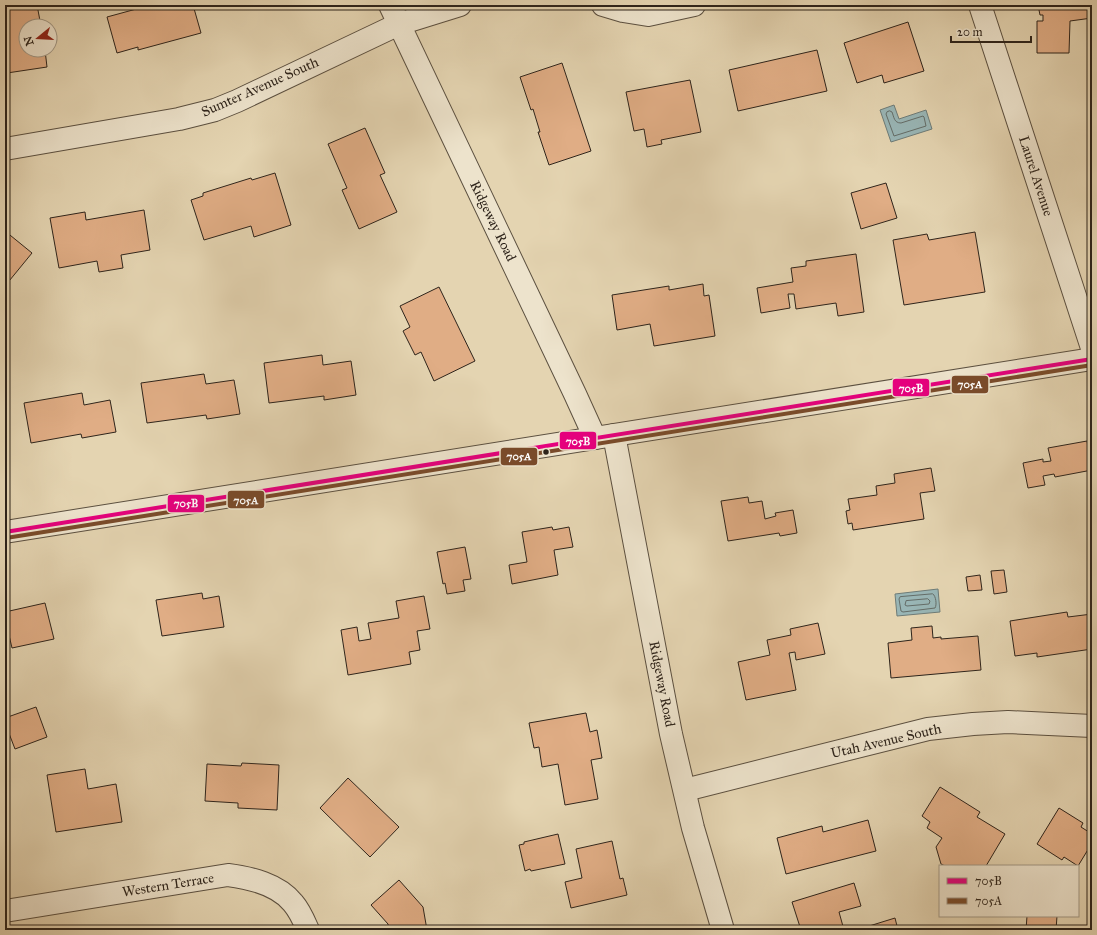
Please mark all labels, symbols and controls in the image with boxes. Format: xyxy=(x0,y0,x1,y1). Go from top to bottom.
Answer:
north arrow xyxy=(18,18,58,58)
scale bar xyxy=(951,18,1031,44)
text: 20 m xyxy=(957,25,983,39)
text: N xyxy=(21,34,37,47)
street label: Sumter Avenue South xyxy=(199,53,322,121)
street label: Laurel Avenue xyxy=(1015,134,1057,219)
street label: Ridgeway Road xyxy=(466,178,520,264)
line badge: 705A xyxy=(951,375,989,394)
line badge: 705B xyxy=(892,378,930,397)
text: 705A xyxy=(958,378,983,391)
text: 705B xyxy=(899,382,923,395)
line badge: 705B xyxy=(559,431,597,450)
text: 705B xyxy=(566,435,590,448)
line badge: 705A xyxy=(500,447,538,466)
unlabelled marker xyxy=(541,447,551,457)
text: 705A xyxy=(507,450,532,463)
line badge: 705A xyxy=(227,490,265,509)
line badge: 705B xyxy=(167,494,205,513)
text: 705A xyxy=(234,494,259,507)
text: 705B xyxy=(174,497,198,510)
street label: Ridgeway Road xyxy=(645,640,679,728)
street label: Utah Avenue South xyxy=(829,720,943,762)
legend xyxy=(939,865,1079,917)
street label: Western Terrace xyxy=(121,869,215,901)
text: 705B xyxy=(975,874,1002,888)
text: 705A xyxy=(975,894,1002,908)

